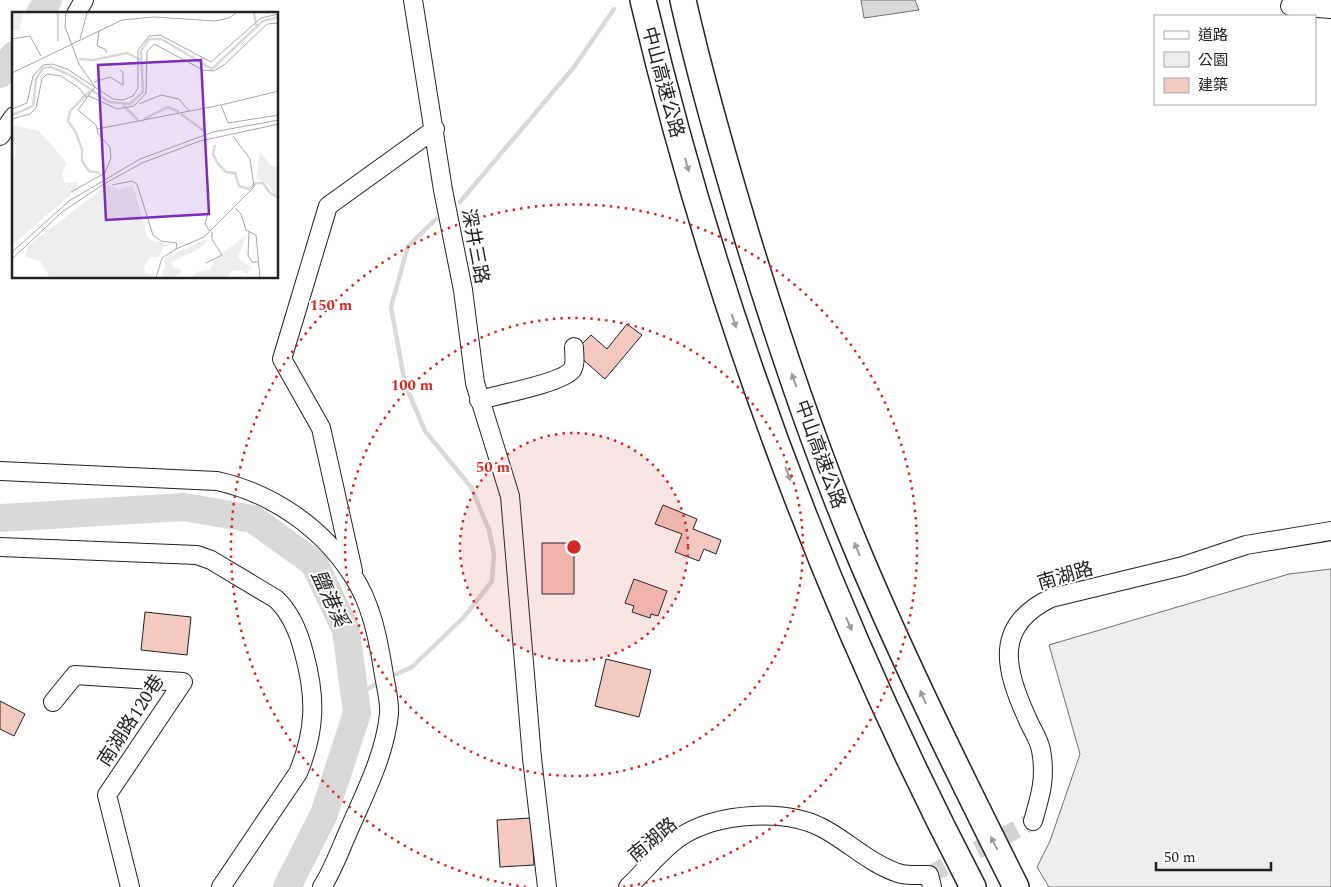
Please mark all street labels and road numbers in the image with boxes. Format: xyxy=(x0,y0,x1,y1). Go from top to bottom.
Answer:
street label: 中山高速公路 xyxy=(634,24,691,141)
street label: 深井三路 xyxy=(453,206,496,286)
street label: 中山高速公路 xyxy=(786,396,853,513)
street label: 南湖路 xyxy=(1034,555,1097,598)
street label: 南湖路120巷 xyxy=(91,669,172,773)
street label: 南湖路 xyxy=(622,811,684,870)

